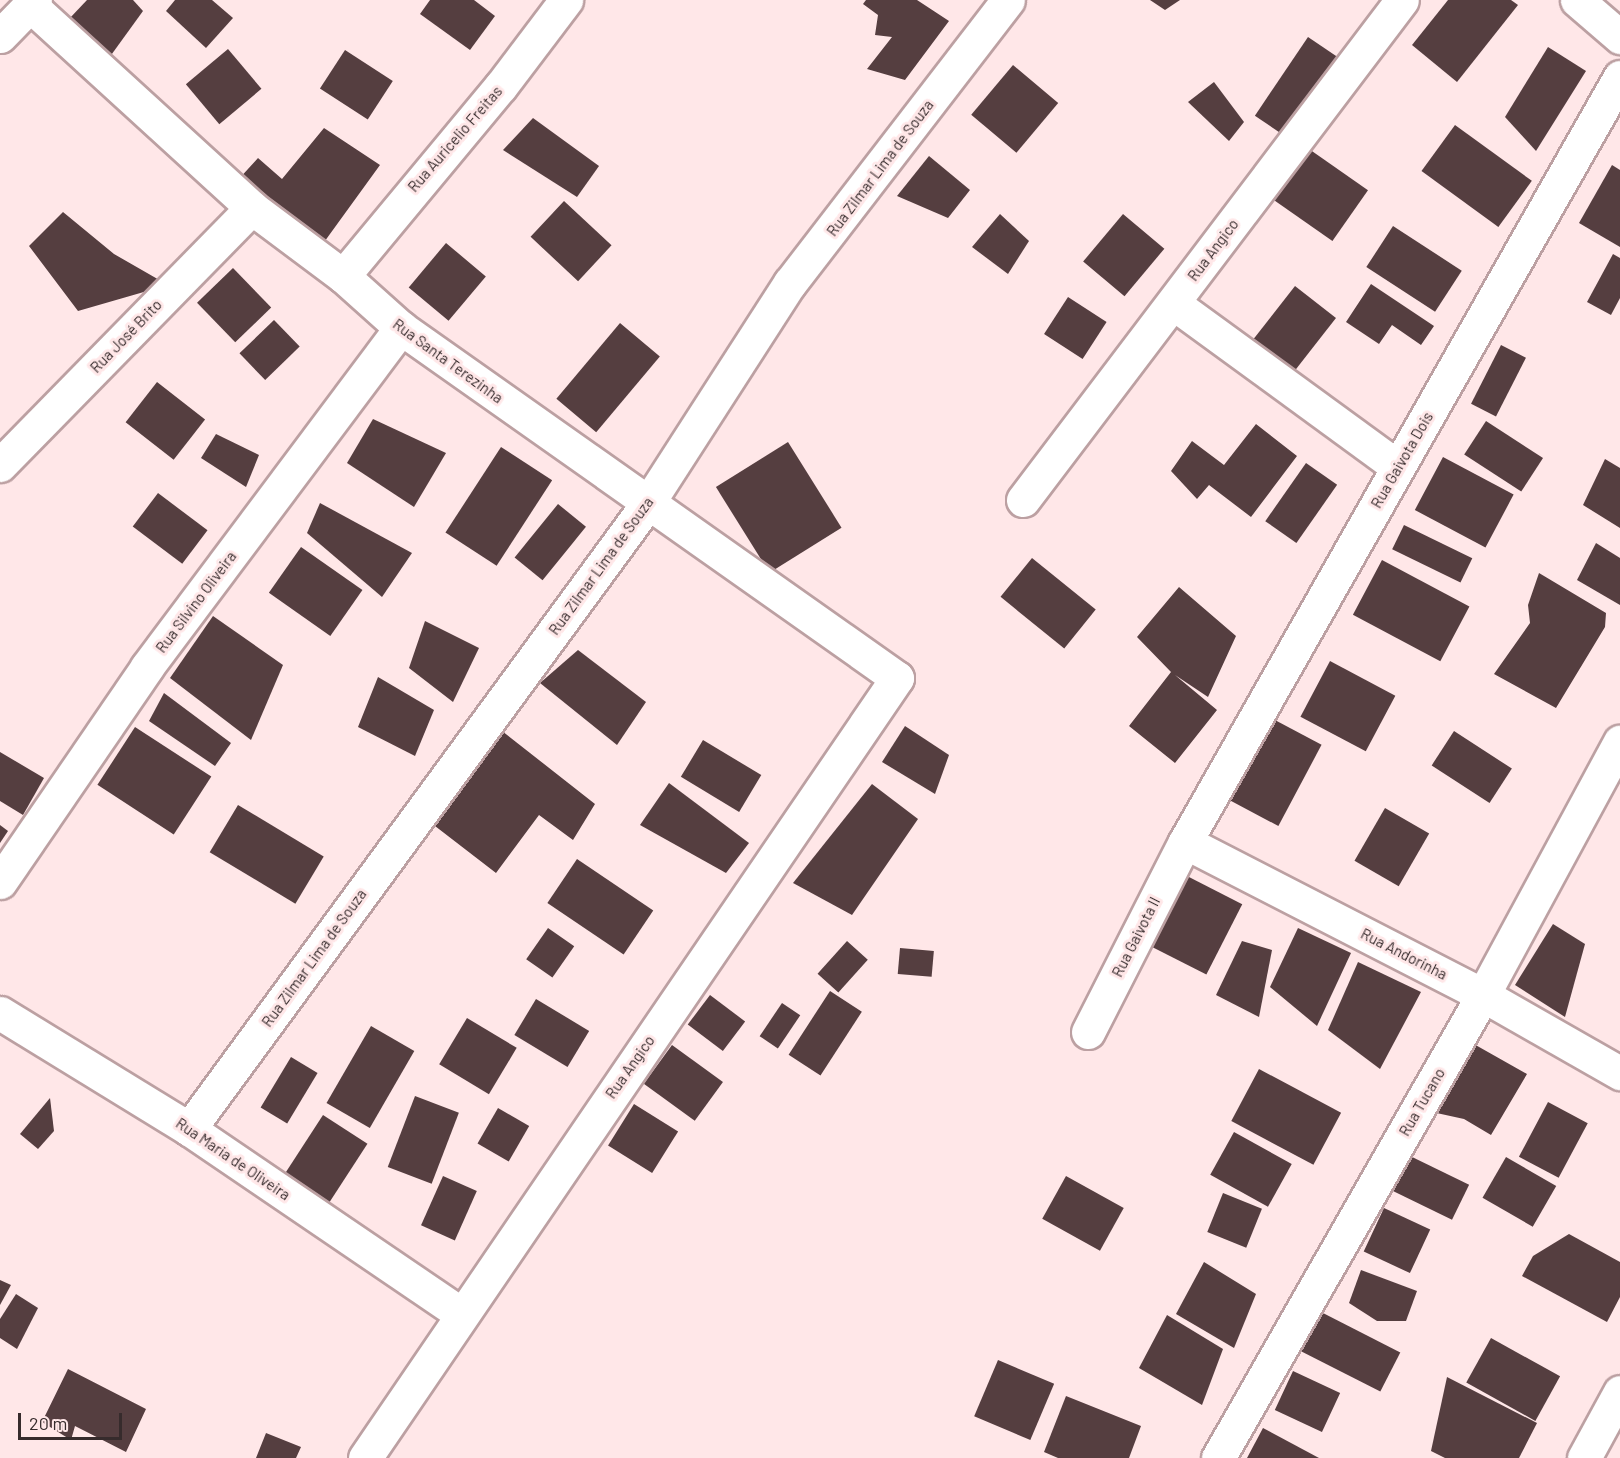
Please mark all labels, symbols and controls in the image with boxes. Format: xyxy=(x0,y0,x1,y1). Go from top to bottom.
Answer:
street label: Rua Auricelio Freitas xyxy=(404,82,506,196)
street label: Rua Zilmar Lima de Souza xyxy=(823,96,937,240)
street label: Rua Angico xyxy=(1184,215,1242,285)
street label: Rua José Brito xyxy=(87,296,165,376)
street label: Rua Santa Terezinha xyxy=(389,315,507,407)
street label: Rua Gaivota Dois xyxy=(1367,409,1437,511)
street label: Rua Zilmar Lima de Souza xyxy=(545,494,657,638)
street label: Rua Silvino Oliveira xyxy=(152,548,240,656)
street label: Rua Zilmar Lima de Souza xyxy=(258,886,370,1030)
street label: Rua Gaivota II xyxy=(1108,894,1164,980)
street label: Rua Andorinha xyxy=(1358,925,1450,983)
street label: Rua Angico xyxy=(602,1032,658,1102)
street label: Rua Tucano xyxy=(1395,1065,1449,1139)
street label: Rua Maria de Oliveira xyxy=(173,1114,293,1204)
scale bar xyxy=(21,1401,124,1439)
text: 20 m xyxy=(29,1412,67,1434)

